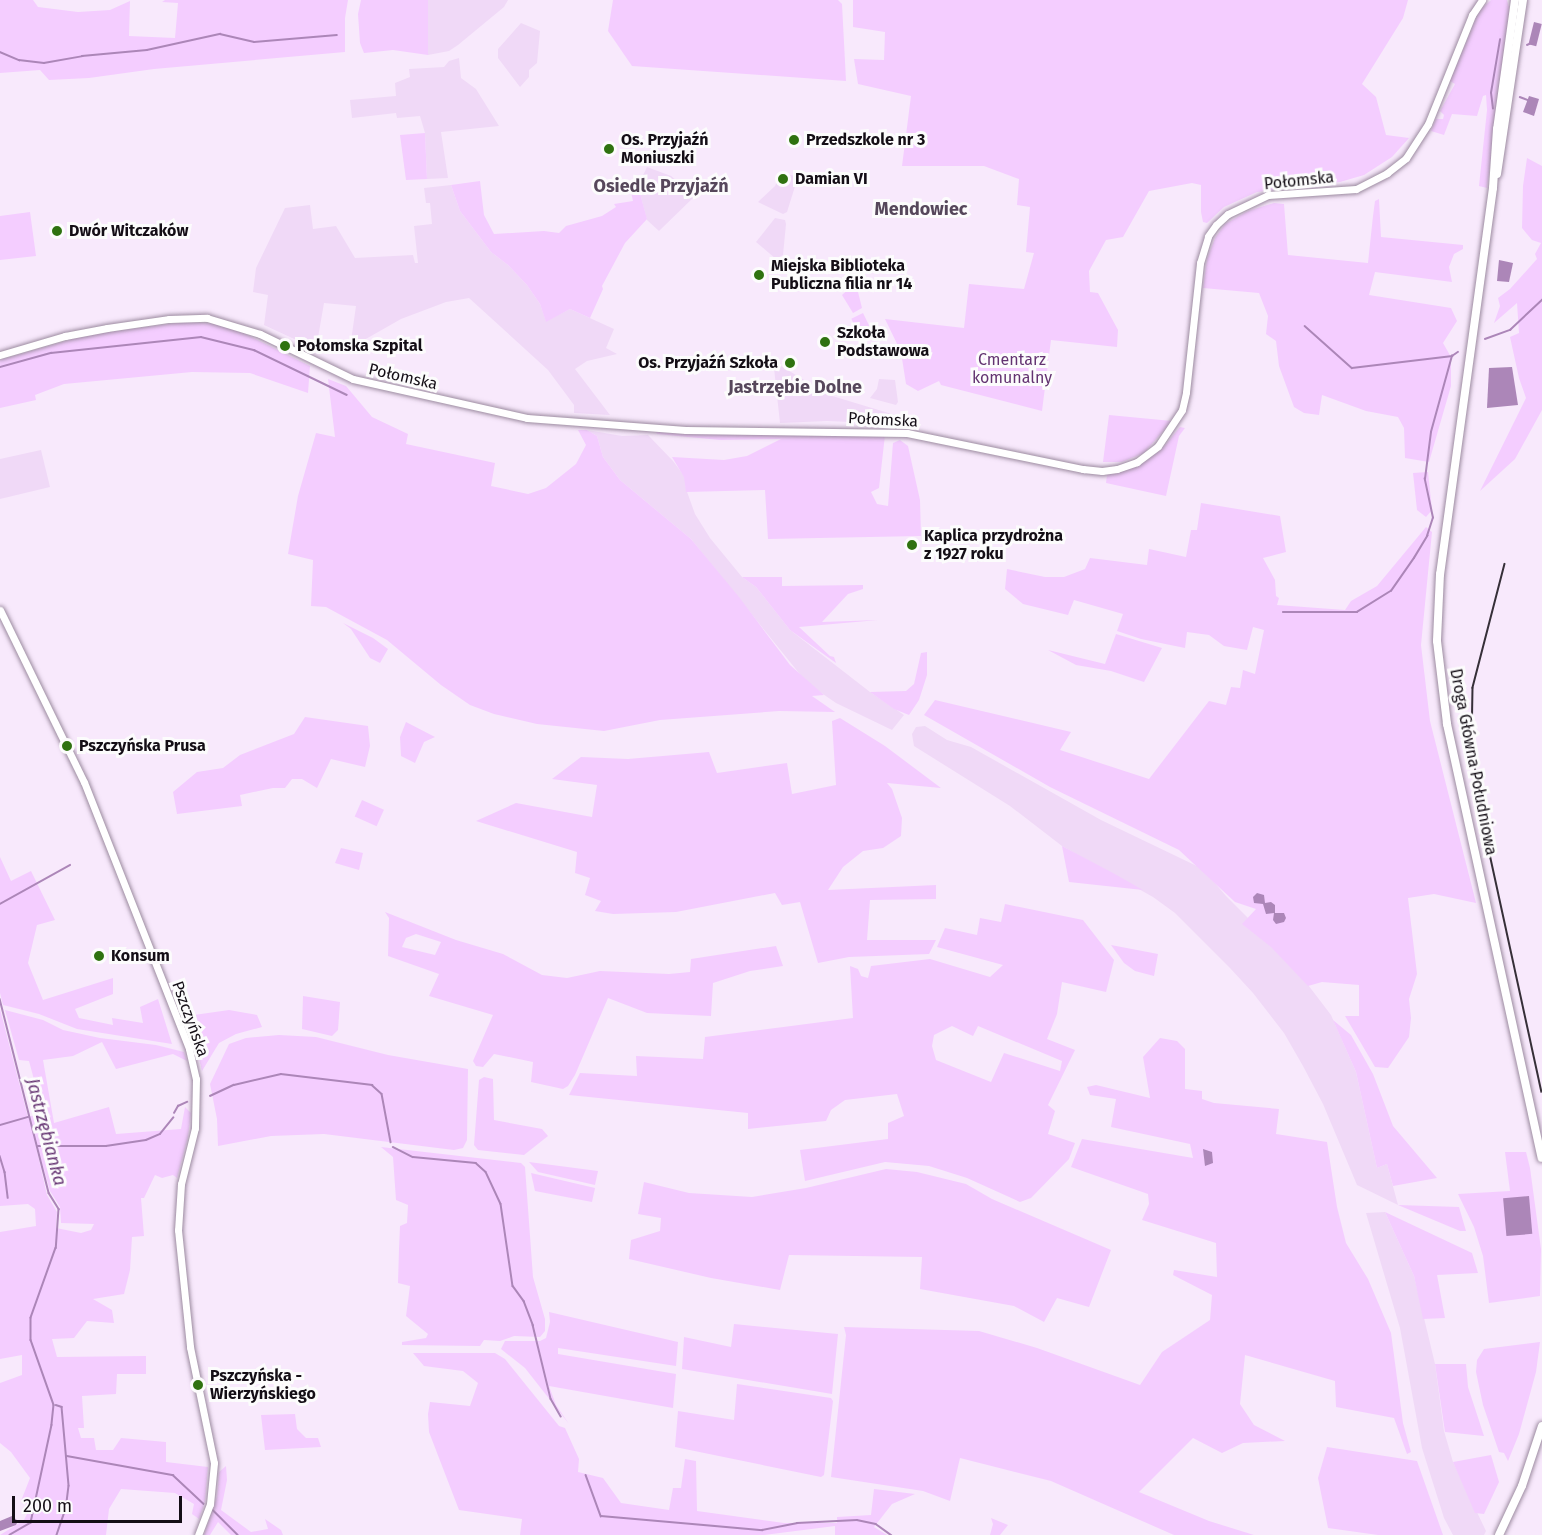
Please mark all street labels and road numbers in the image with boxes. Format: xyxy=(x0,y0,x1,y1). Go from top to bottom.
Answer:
street label: Połomska xyxy=(1263,168,1335,194)
street label: Połomska xyxy=(367,360,439,394)
street label: Połomska xyxy=(847,409,919,431)
street label: Droga Główna Południowa xyxy=(1445,667,1501,857)
street label: Pszczyńska xyxy=(167,979,213,1059)

